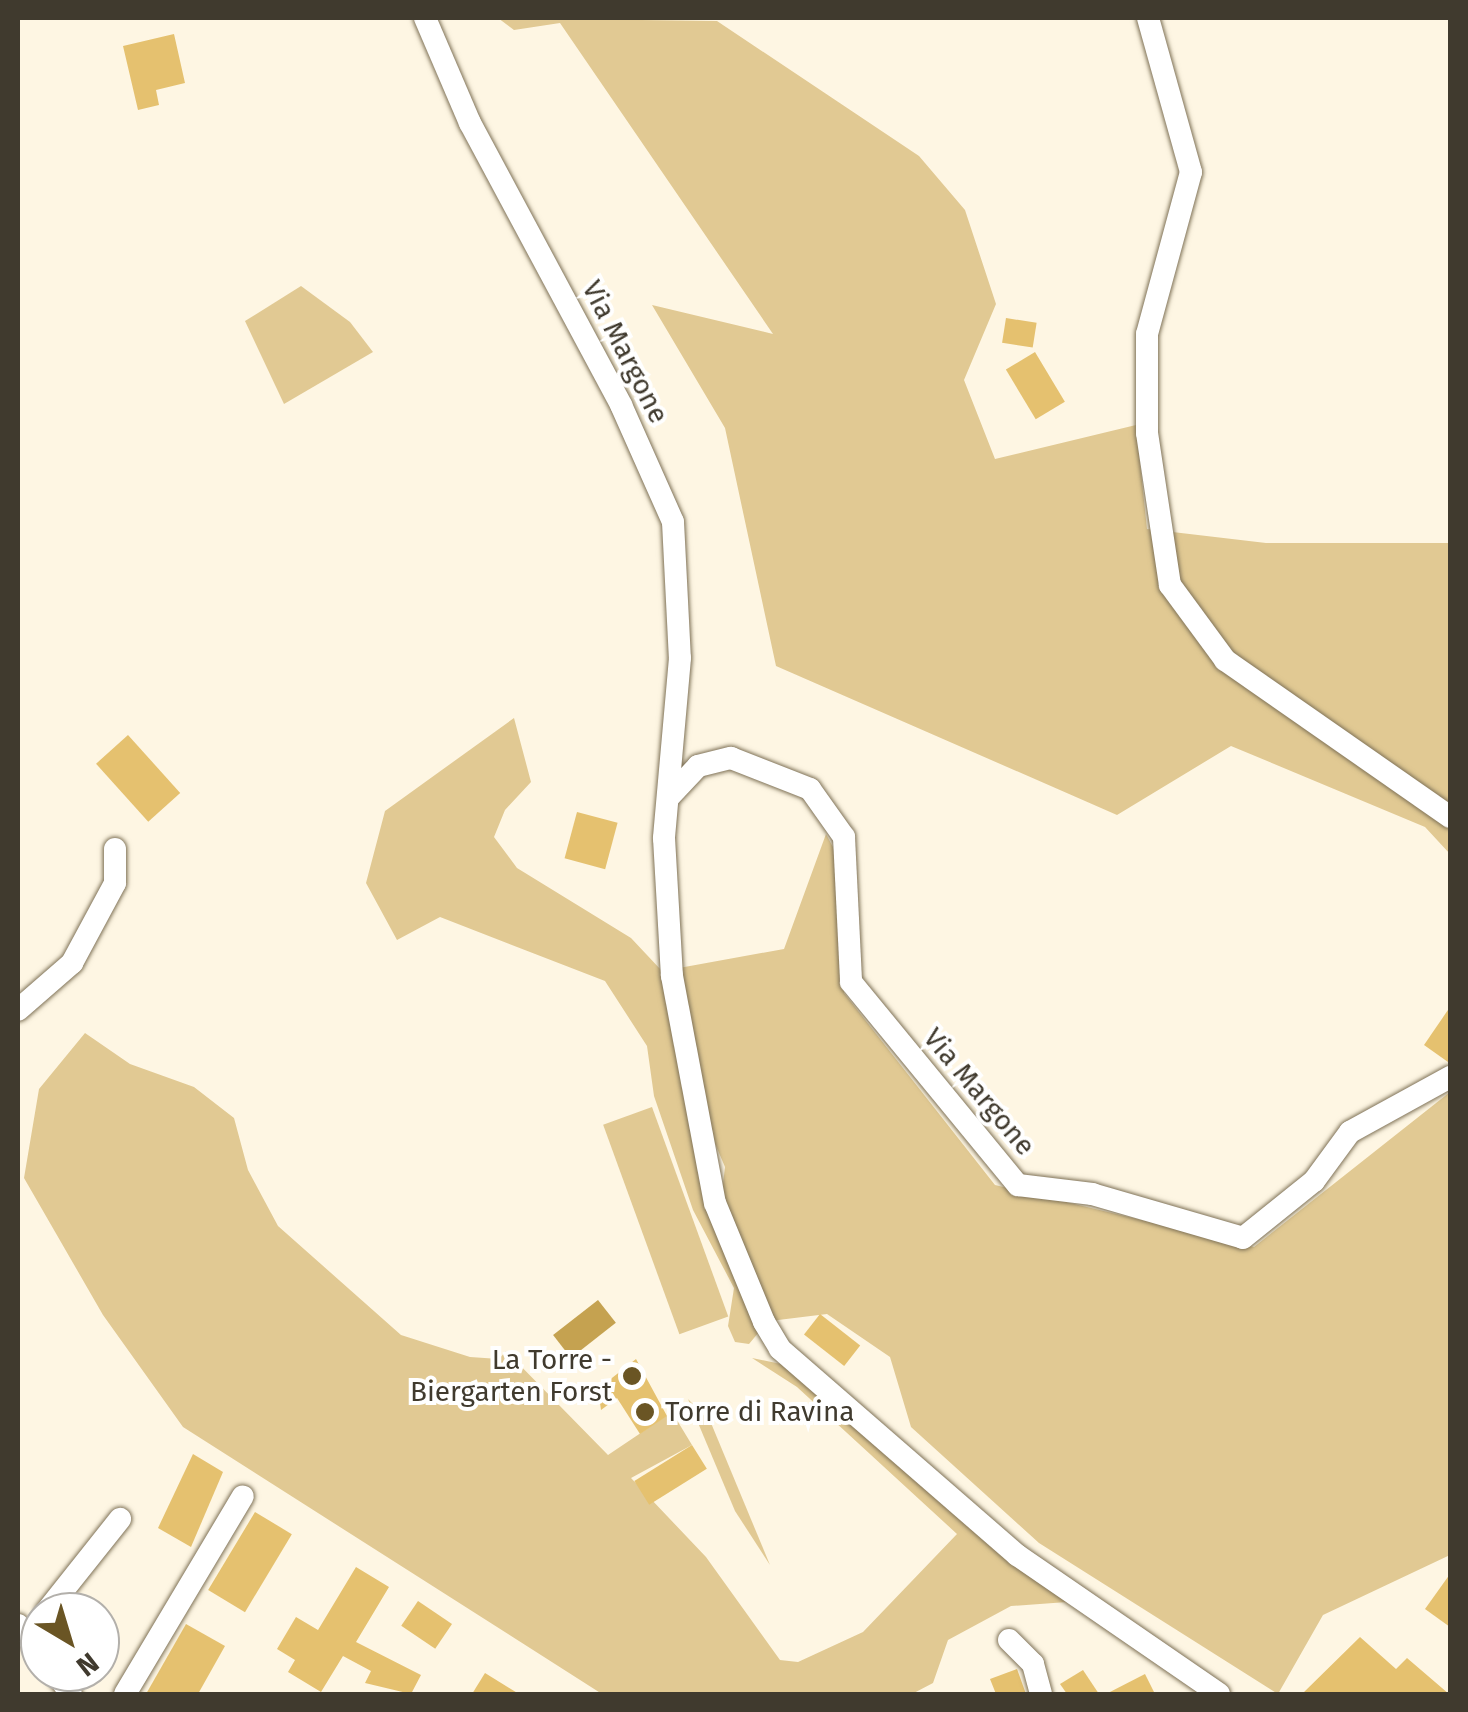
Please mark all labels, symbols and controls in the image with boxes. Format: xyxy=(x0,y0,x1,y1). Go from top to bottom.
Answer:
street label: Via Margone xyxy=(575,275,675,429)
street label: Via Margone xyxy=(916,1022,1042,1162)
place label: La Torre - Biergarten Forst xyxy=(410,1343,612,1409)
marker: La Torre - Biergarten Forst xyxy=(621,1365,643,1387)
place label: Torre di Ravina xyxy=(665,1395,855,1429)
marker: Torre di Ravina xyxy=(634,1401,656,1423)
north arrow xyxy=(20,1592,120,1692)
text: N xyxy=(70,1646,105,1683)

